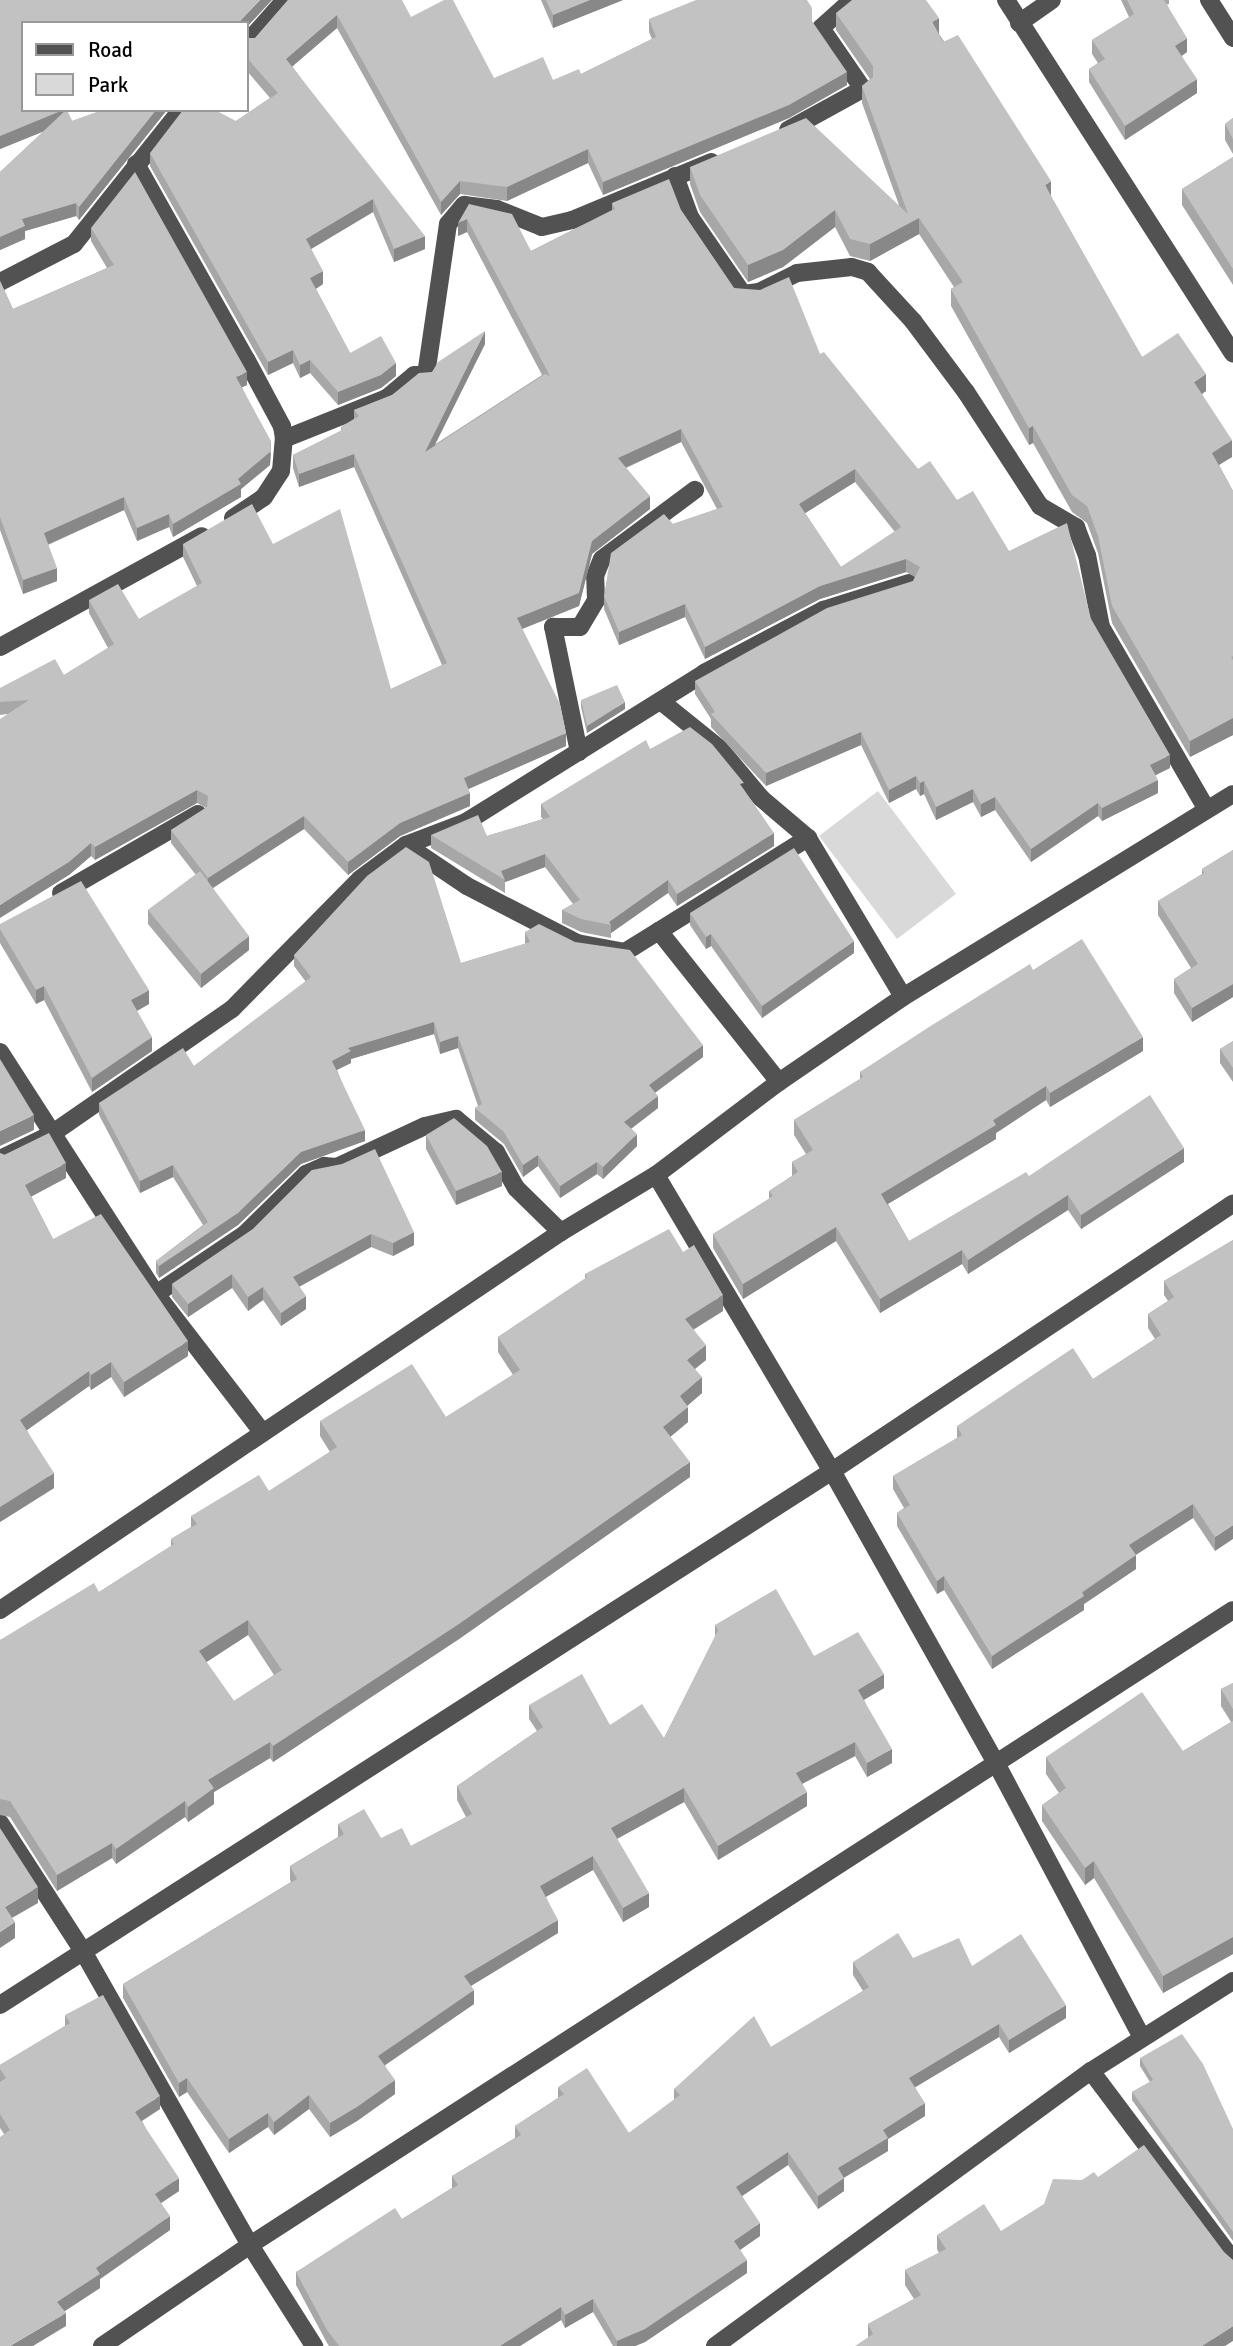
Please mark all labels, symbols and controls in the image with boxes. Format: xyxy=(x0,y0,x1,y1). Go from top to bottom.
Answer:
legend xyxy=(21,21,248,112)
text: Road xyxy=(88,37,133,63)
text: Park xyxy=(88,72,128,98)

